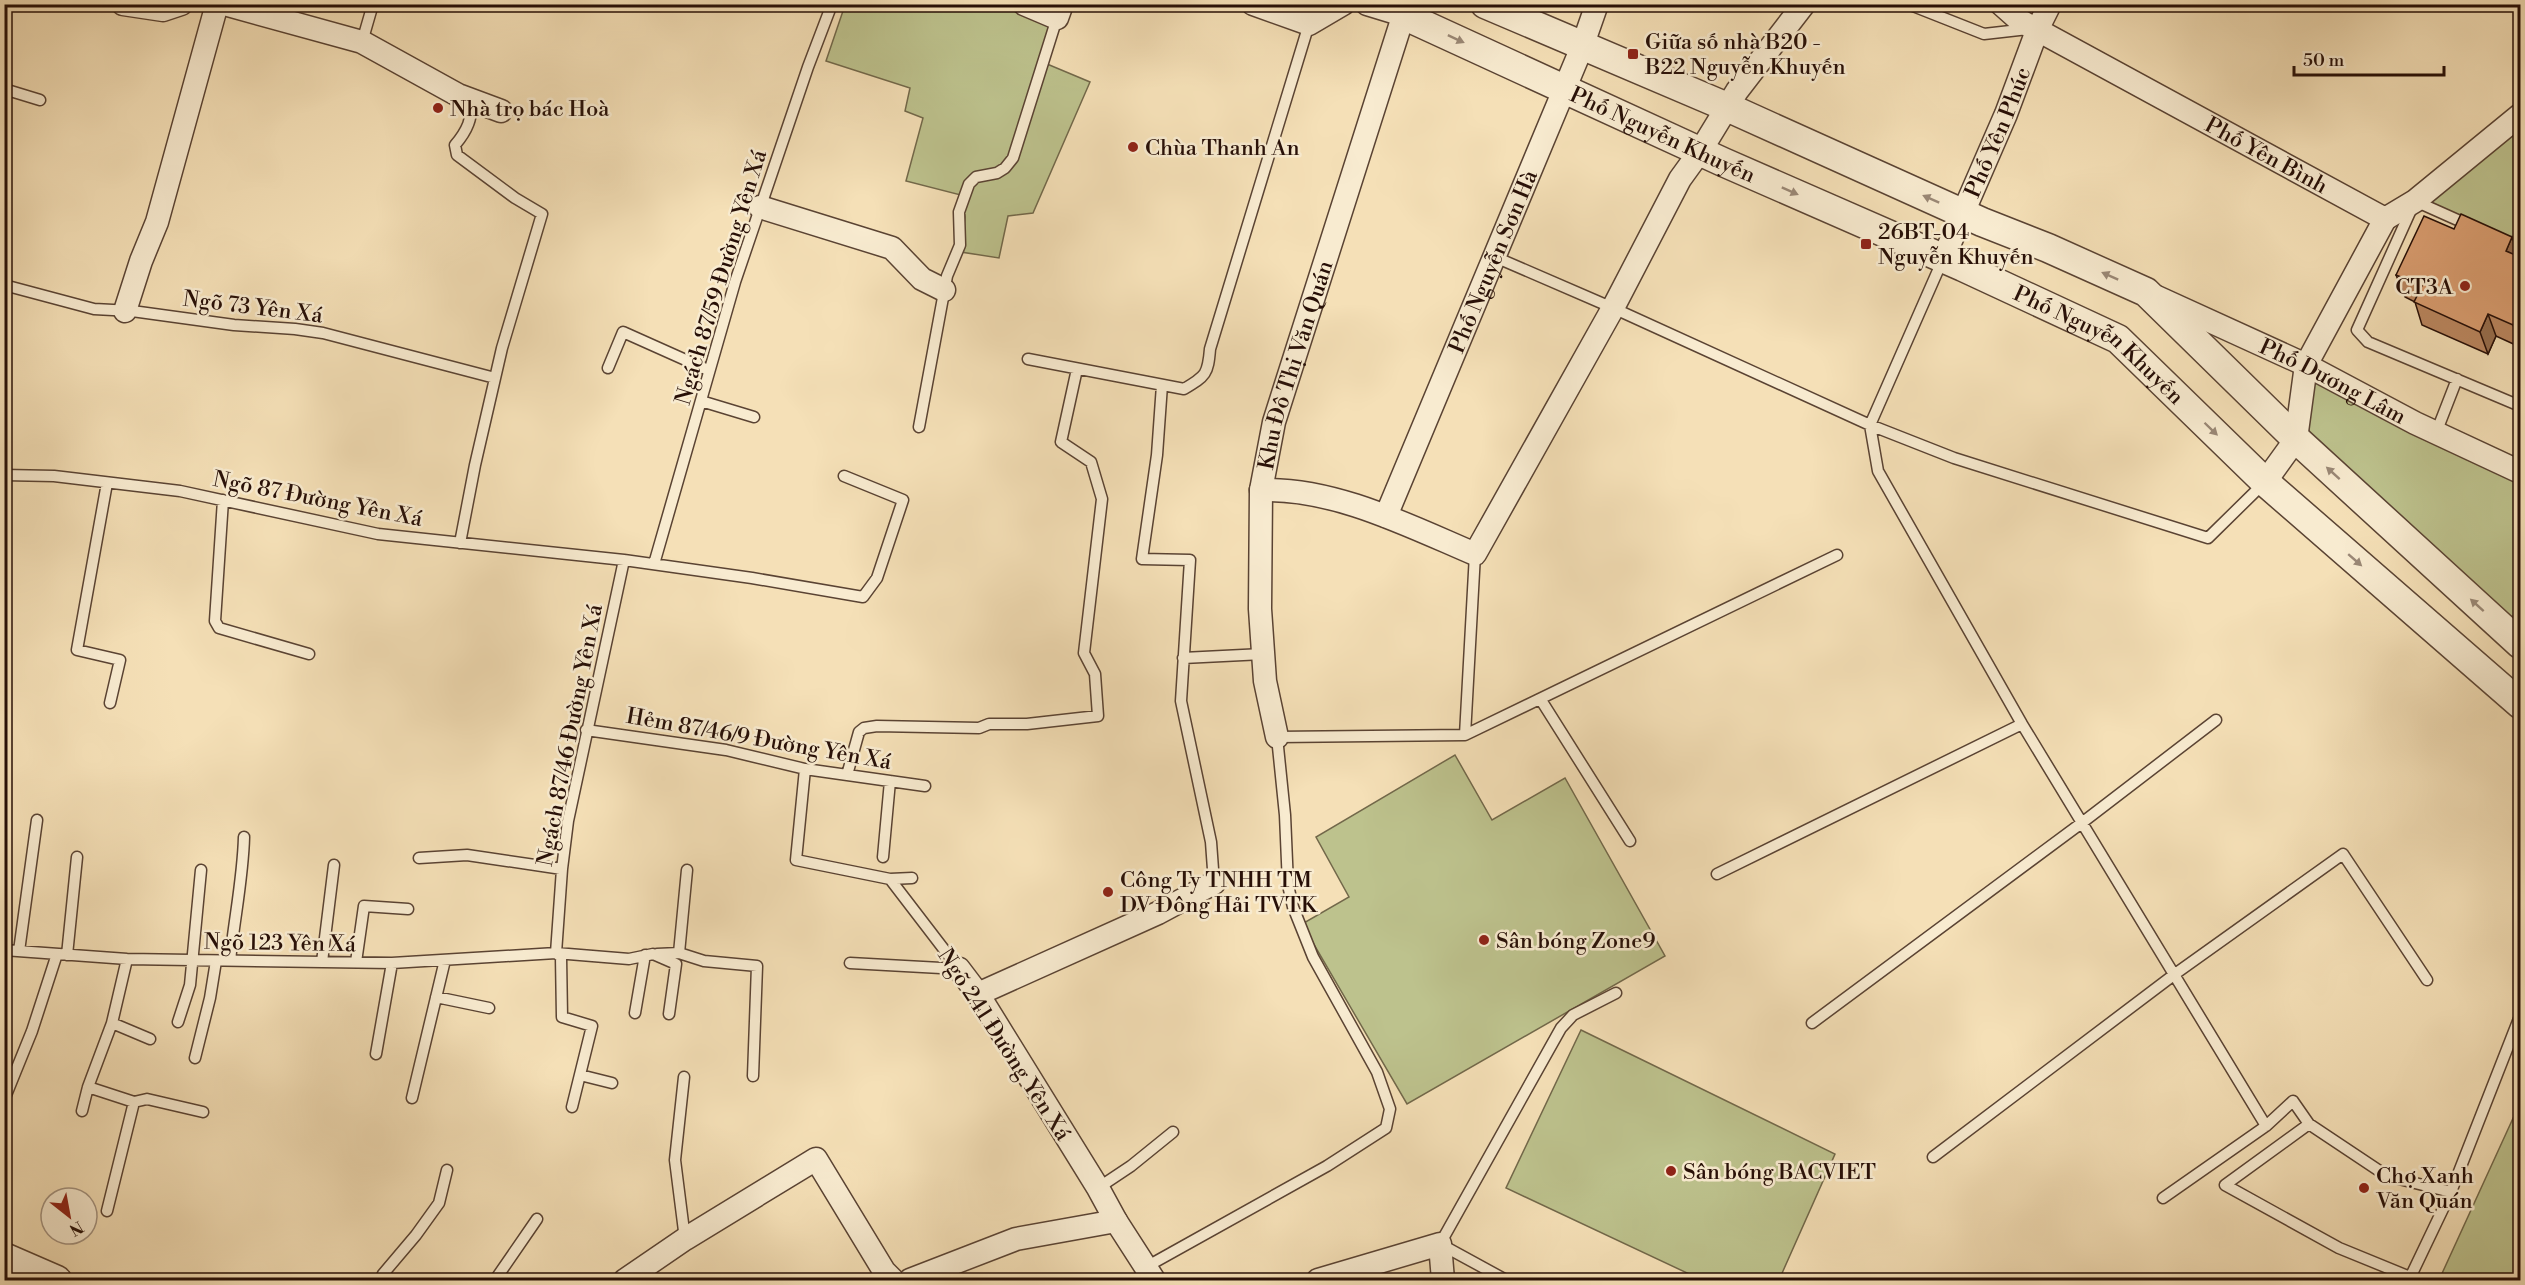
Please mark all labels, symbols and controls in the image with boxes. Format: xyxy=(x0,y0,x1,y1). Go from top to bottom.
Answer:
place label: Giữa số nhà B20 - B22 Nguyễn Khuyến xyxy=(1644,29,1846,81)
one-way arrow xyxy=(1447,35,1464,44)
scale bar xyxy=(2294,39,2444,77)
marker: Giữa số nhà B20 - B22 Nguyễn Khuyến xyxy=(1626,47,1640,61)
text: 50 m xyxy=(2303,49,2345,72)
street label: Phố Yên Phúc xyxy=(1959,64,2037,202)
street label: Phố Nguyễn Khuyến xyxy=(1565,82,1759,189)
place label: Nhà trọ bác Hoà xyxy=(450,96,610,123)
marker: Nhà trọ bác Hoà xyxy=(431,101,445,115)
street label: Phố Yên Bình xyxy=(2200,112,2332,200)
place label: Chùa Thanh An xyxy=(1145,135,1300,162)
marker: Chùa Thanh An xyxy=(1126,140,1140,154)
street label: Ngách 87/59 Đường Yên Xá xyxy=(670,146,773,408)
street label: Phố Nguyễn Sơn Hà xyxy=(1444,165,1544,358)
one-way arrow xyxy=(1781,186,1799,196)
one-way arrow xyxy=(1922,194,1939,203)
place label: 26BT-04 Nguyễn Khuyến xyxy=(1878,219,2034,271)
marker: 26BT-04 Nguyễn Khuyến xyxy=(1859,237,1873,251)
street label: Khu Đô Thị Văn Quán xyxy=(1253,257,1339,472)
one-way arrow xyxy=(2100,271,2118,281)
place label: CT3A xyxy=(2395,274,2454,301)
marker: CT3A xyxy=(2458,279,2472,293)
street label: Phố Nguyễn Khuyến xyxy=(2009,280,2189,411)
street label: Ngõ 73 Yên Xá xyxy=(181,286,325,330)
street label: Phố Dương Lâm xyxy=(2255,334,2410,431)
one-way arrow xyxy=(2203,422,2218,436)
street label: Ngõ 87 Đường Yên Xá xyxy=(211,466,426,533)
one-way arrow xyxy=(2326,466,2341,480)
one-way arrow xyxy=(2347,553,2362,566)
one-way arrow xyxy=(2471,598,2485,612)
street label: Ngách 87/46 Đường Yên Xá xyxy=(532,601,609,869)
street label: Hẻm 87/46/9 Đường Yên Xá xyxy=(624,703,894,776)
place label: Công Ty TNHH TM DV Đông Hải TVTK xyxy=(1120,867,1319,919)
marker: Công Ty TNHH TM DV Đông Hải TVTK xyxy=(1101,885,1115,899)
place label: Sân bóng Zone9 xyxy=(1496,928,1656,955)
street label: Ngõ 123 Yên Xá xyxy=(204,929,357,958)
marker: Sân bóng Zone9 xyxy=(1477,933,1491,947)
street label: Ngõ 241 Đường Yên Xá xyxy=(931,944,1076,1147)
place label: Sân bóng BACVIET xyxy=(1683,1159,1876,1186)
place label: Chợ Xanh Văn Quán xyxy=(2375,1163,2474,1215)
marker: Sân bóng BACVIET xyxy=(1664,1164,1678,1178)
marker: Chợ Xanh Văn Quán xyxy=(2357,1181,2371,1195)
north arrow xyxy=(39,1186,99,1246)
text: N xyxy=(65,1216,87,1240)

